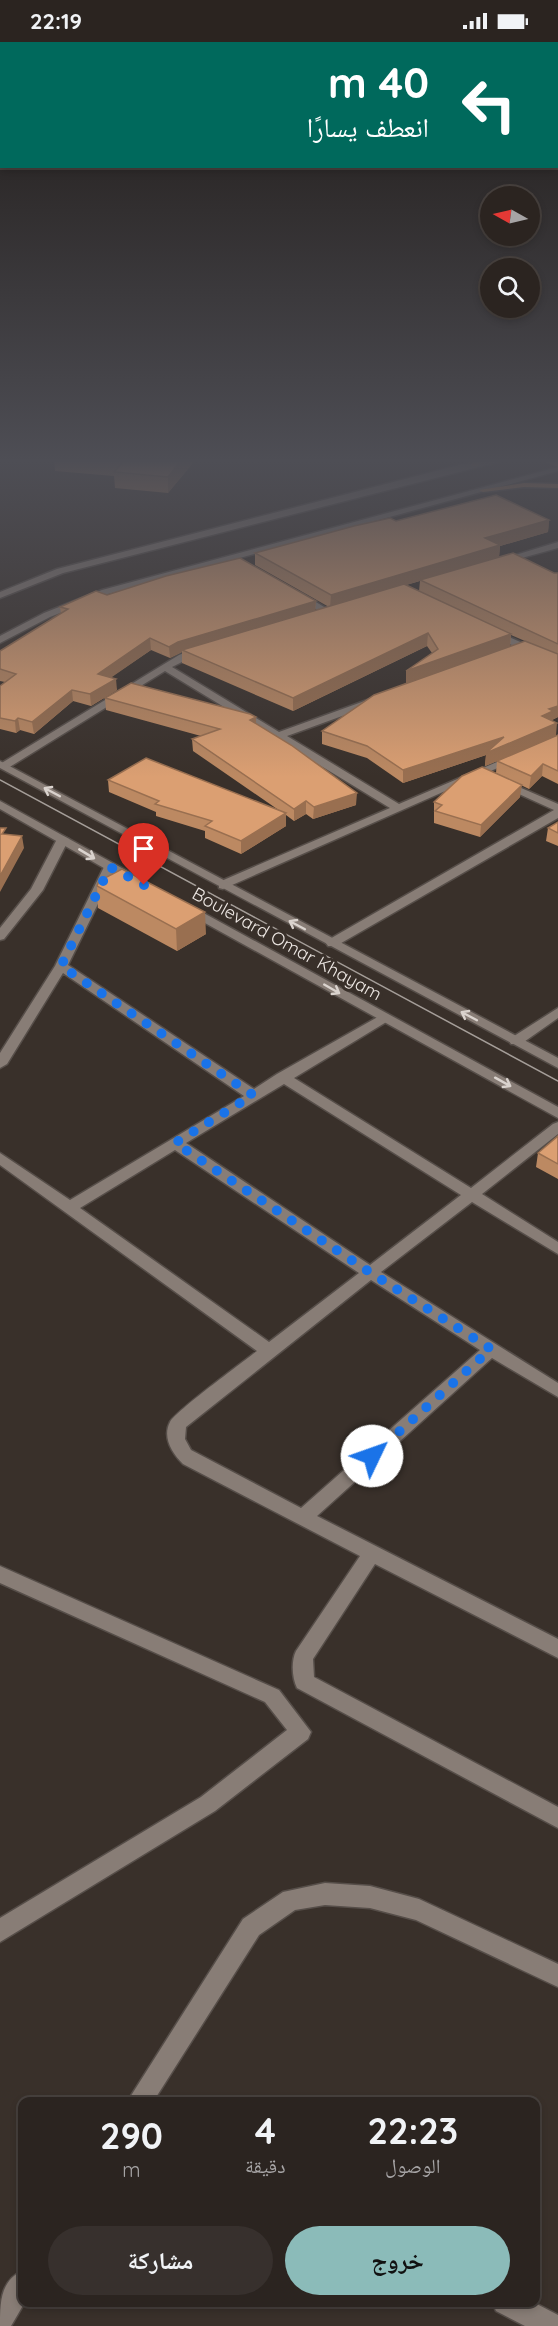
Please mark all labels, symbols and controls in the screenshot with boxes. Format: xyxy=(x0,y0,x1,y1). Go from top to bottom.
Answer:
text: 22:19 xyxy=(30,7,82,35)
text: 40 m xyxy=(328,56,429,109)
icon: left xyxy=(450,66,528,144)
text: انعطف يسارًا xyxy=(307,110,429,144)
north arrow xyxy=(480,186,540,246)
map controls xyxy=(480,186,540,318)
button: search xyxy=(480,258,540,318)
one-way arrow xyxy=(44,786,61,798)
pin xyxy=(118,823,169,885)
icon: arrive xyxy=(127,832,160,865)
one-way arrow xyxy=(79,848,96,860)
street label: Boulevard Omar Khayam xyxy=(188,882,386,1005)
one-way arrow xyxy=(289,919,307,930)
one-way arrow xyxy=(323,983,340,995)
one-way arrow xyxy=(461,1010,479,1021)
one-way arrow xyxy=(494,1076,511,1088)
position arrow xyxy=(340,1424,404,1488)
text: 4 xyxy=(255,2108,276,2153)
text: 22:23 xyxy=(367,2108,458,2153)
text: 290 xyxy=(100,2113,163,2158)
text: دقيقة xyxy=(245,2153,286,2178)
text: الوصول xyxy=(385,2153,440,2178)
text: m xyxy=(122,2157,141,2182)
button: مشاركة xyxy=(48,2226,273,2295)
button: خروج xyxy=(285,2226,510,2295)

